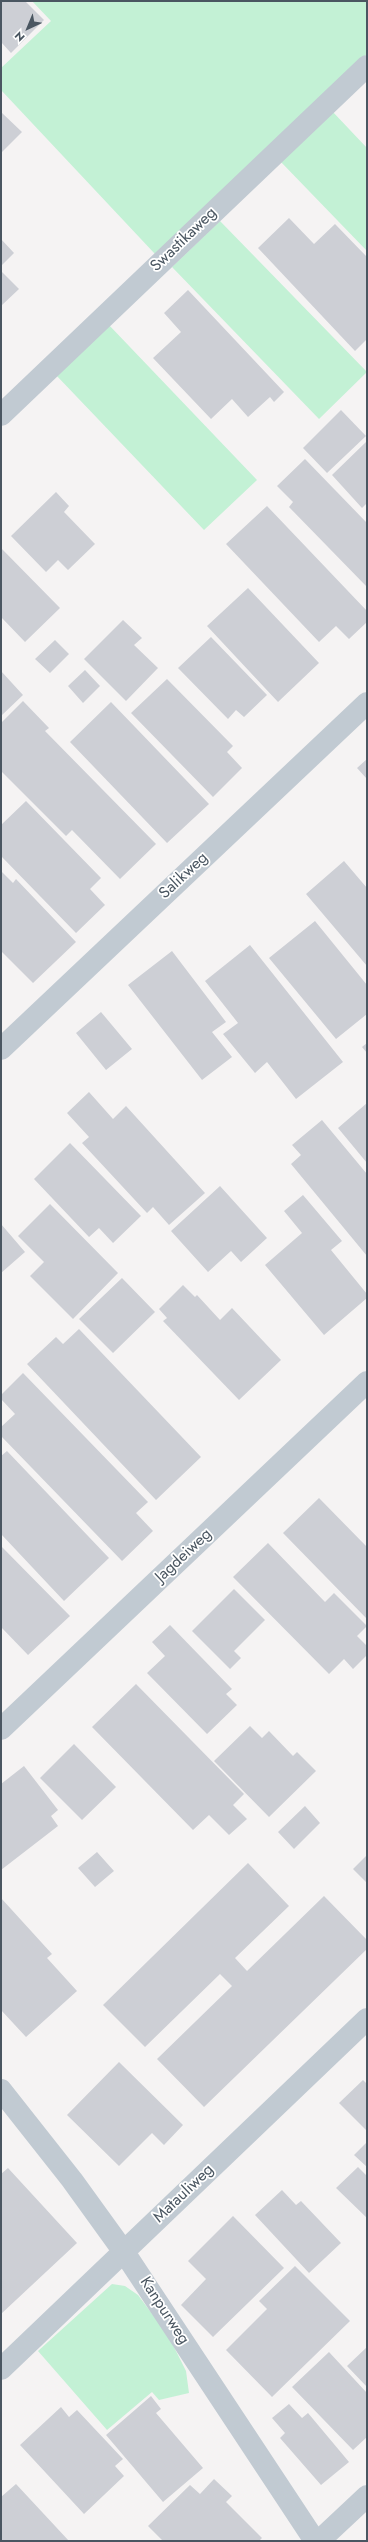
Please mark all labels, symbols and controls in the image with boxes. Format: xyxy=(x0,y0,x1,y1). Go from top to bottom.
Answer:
north arrow xyxy=(8,8,48,48)
text: N xyxy=(11,28,28,45)
street label: Swastikaweg xyxy=(147,204,221,276)
street label: Salikweg xyxy=(156,849,212,903)
street label: Jagdeiweg xyxy=(152,1525,216,1587)
street label: Matauliweg xyxy=(150,2161,218,2227)
street label: Kanpurweg xyxy=(135,2274,193,2348)

